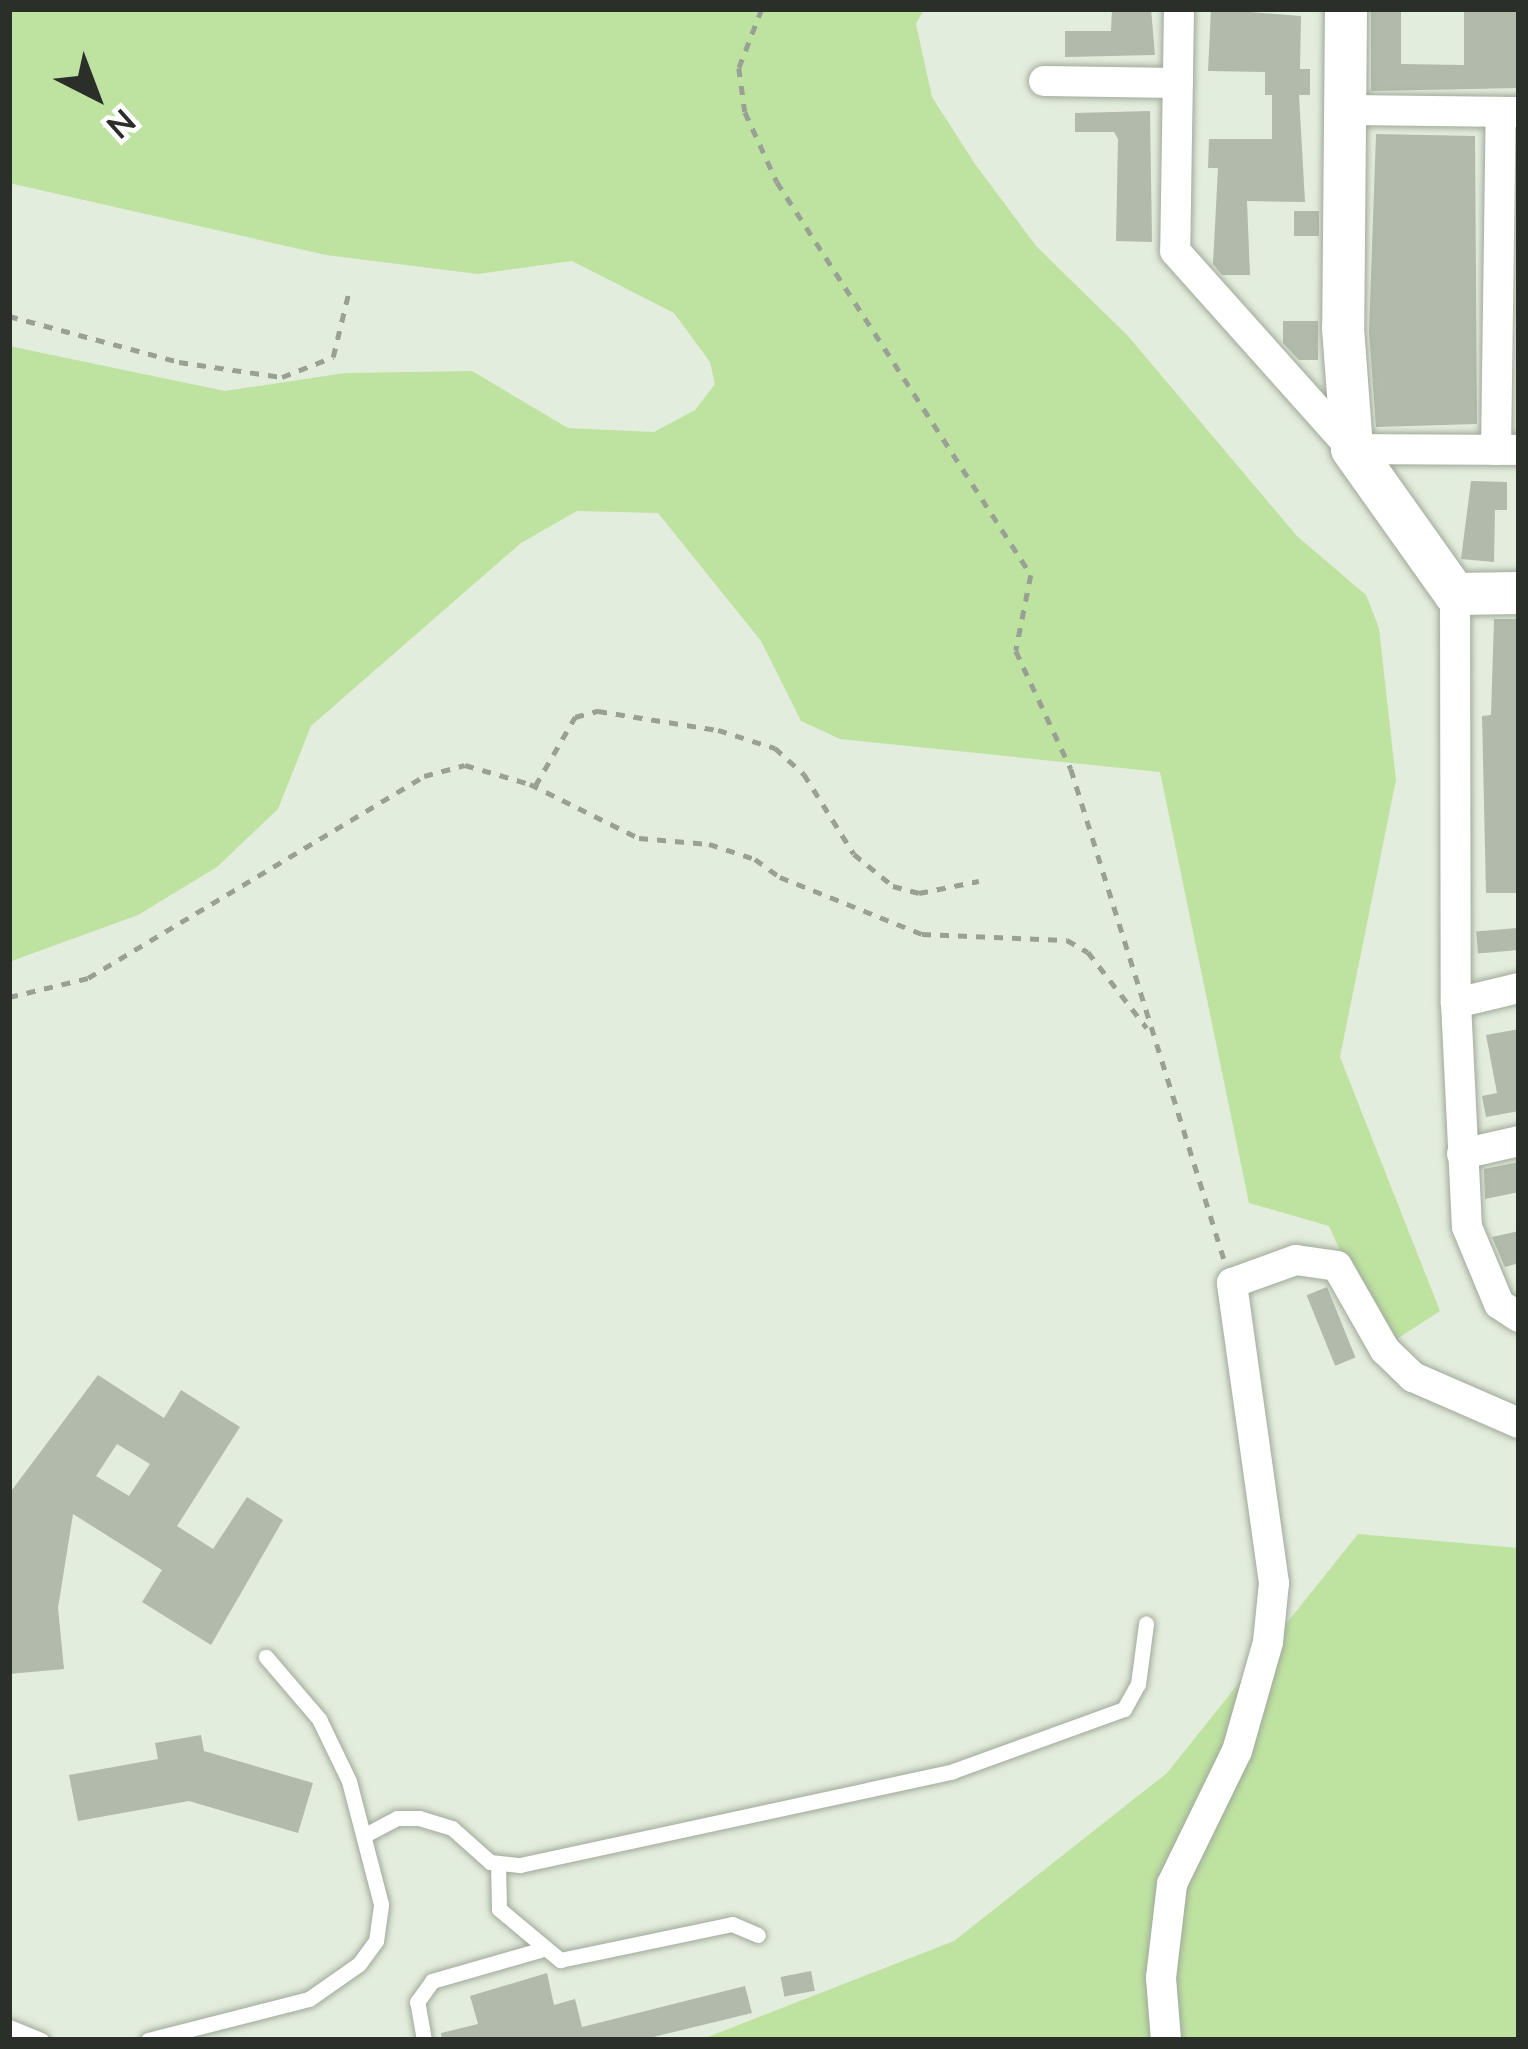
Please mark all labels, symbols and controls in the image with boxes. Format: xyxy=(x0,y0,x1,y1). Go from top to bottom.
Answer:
north arrow xyxy=(36,36,156,156)
text: N xyxy=(96,98,145,148)

